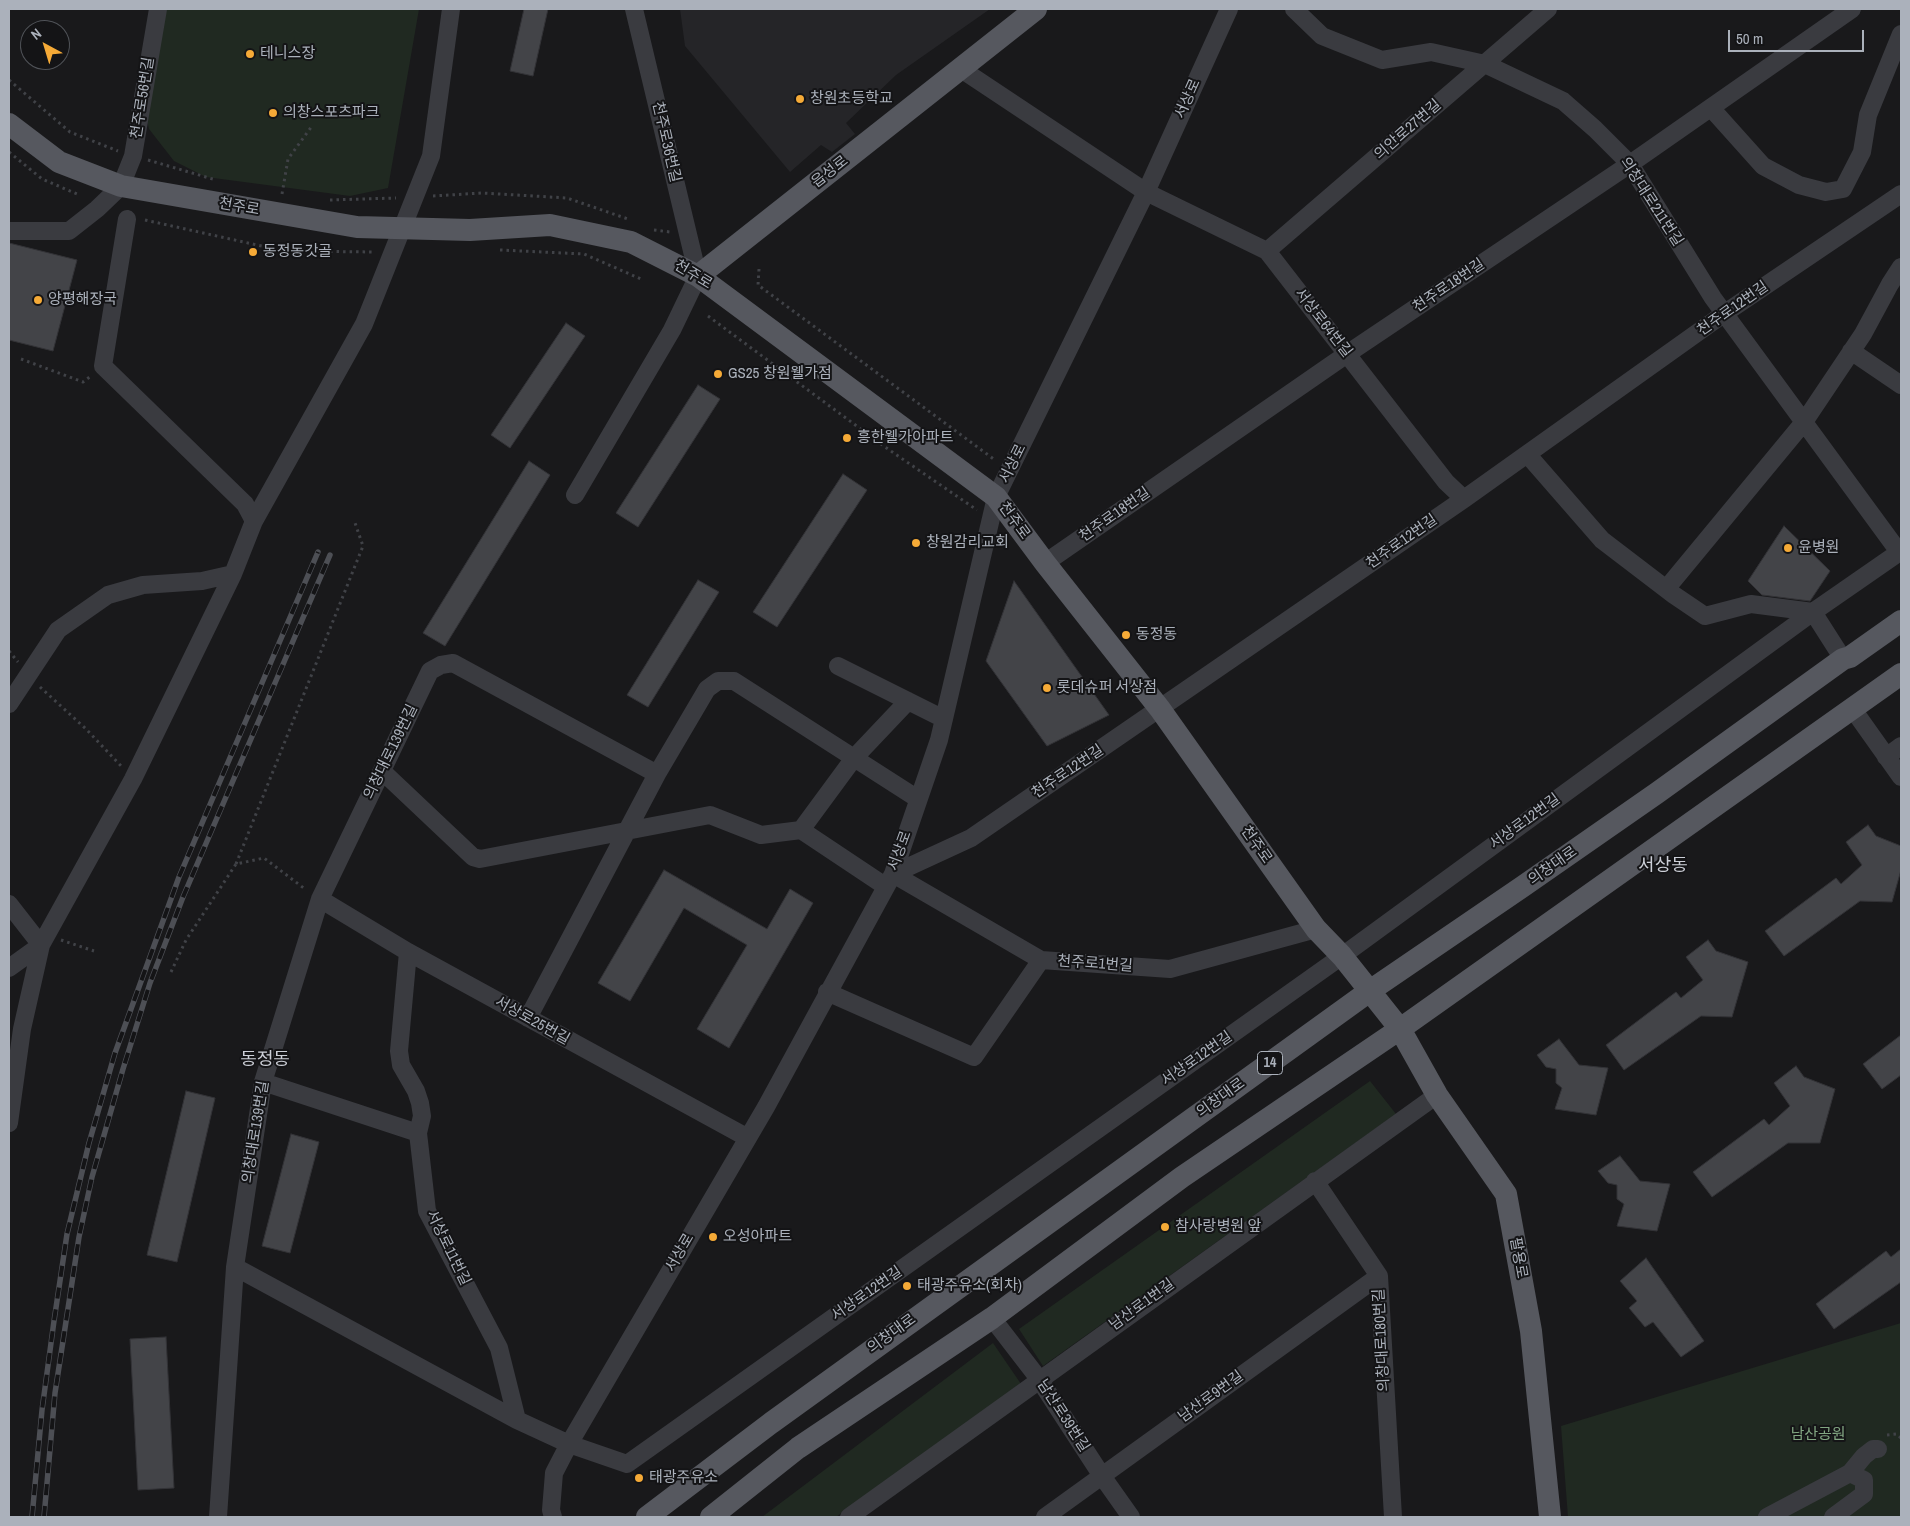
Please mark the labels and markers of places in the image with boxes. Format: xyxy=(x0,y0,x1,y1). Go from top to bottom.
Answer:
place label: 테니스장 xyxy=(260,45,315,63)
marker: 테니스장 xyxy=(244,48,256,60)
place label: 창원초등학교 xyxy=(810,90,893,108)
marker: 창원초등학교 xyxy=(794,93,806,105)
place label: 의창스포츠파크 xyxy=(283,104,380,122)
marker: 의창스포츠파크 xyxy=(267,107,279,119)
place label: 동정동갓골 xyxy=(263,243,332,261)
marker: 동정동갓골 xyxy=(247,246,259,258)
place label: 양평해장국 xyxy=(48,291,117,309)
marker: 양평해장국 xyxy=(32,294,44,306)
place label: GS25 창원웰가점 xyxy=(728,365,832,383)
marker: GS25 창원웰가점 xyxy=(712,368,724,380)
place label: 흥한웰가아파트 xyxy=(857,429,954,447)
marker: 흥한웰가아파트 xyxy=(841,432,853,444)
place label: 창원감리교회 xyxy=(926,534,1009,552)
marker: 창원감리교회 xyxy=(910,537,922,549)
place label: 윤병원 xyxy=(1798,539,1839,557)
marker: 윤병원 xyxy=(1782,542,1794,554)
place label: 동정동 xyxy=(1136,626,1177,644)
marker: 동정동 xyxy=(1120,629,1132,641)
place label: 롯데슈퍼 서상점 xyxy=(1057,679,1157,697)
marker: 롯데슈퍼 서상점 xyxy=(1041,682,1053,694)
place label: 참사랑병원 앞 xyxy=(1175,1218,1261,1236)
marker: 참사랑병원 앞 xyxy=(1159,1221,1171,1233)
place label: 오성아파트 xyxy=(723,1228,792,1246)
marker: 오성아파트 xyxy=(707,1231,719,1243)
place label: 태광주유소(회차) xyxy=(917,1277,1022,1295)
marker: 태광주유소(회차) xyxy=(901,1280,913,1292)
place label: 태광주유소 xyxy=(649,1469,718,1487)
marker: 태광주유소 xyxy=(633,1472,645,1484)

